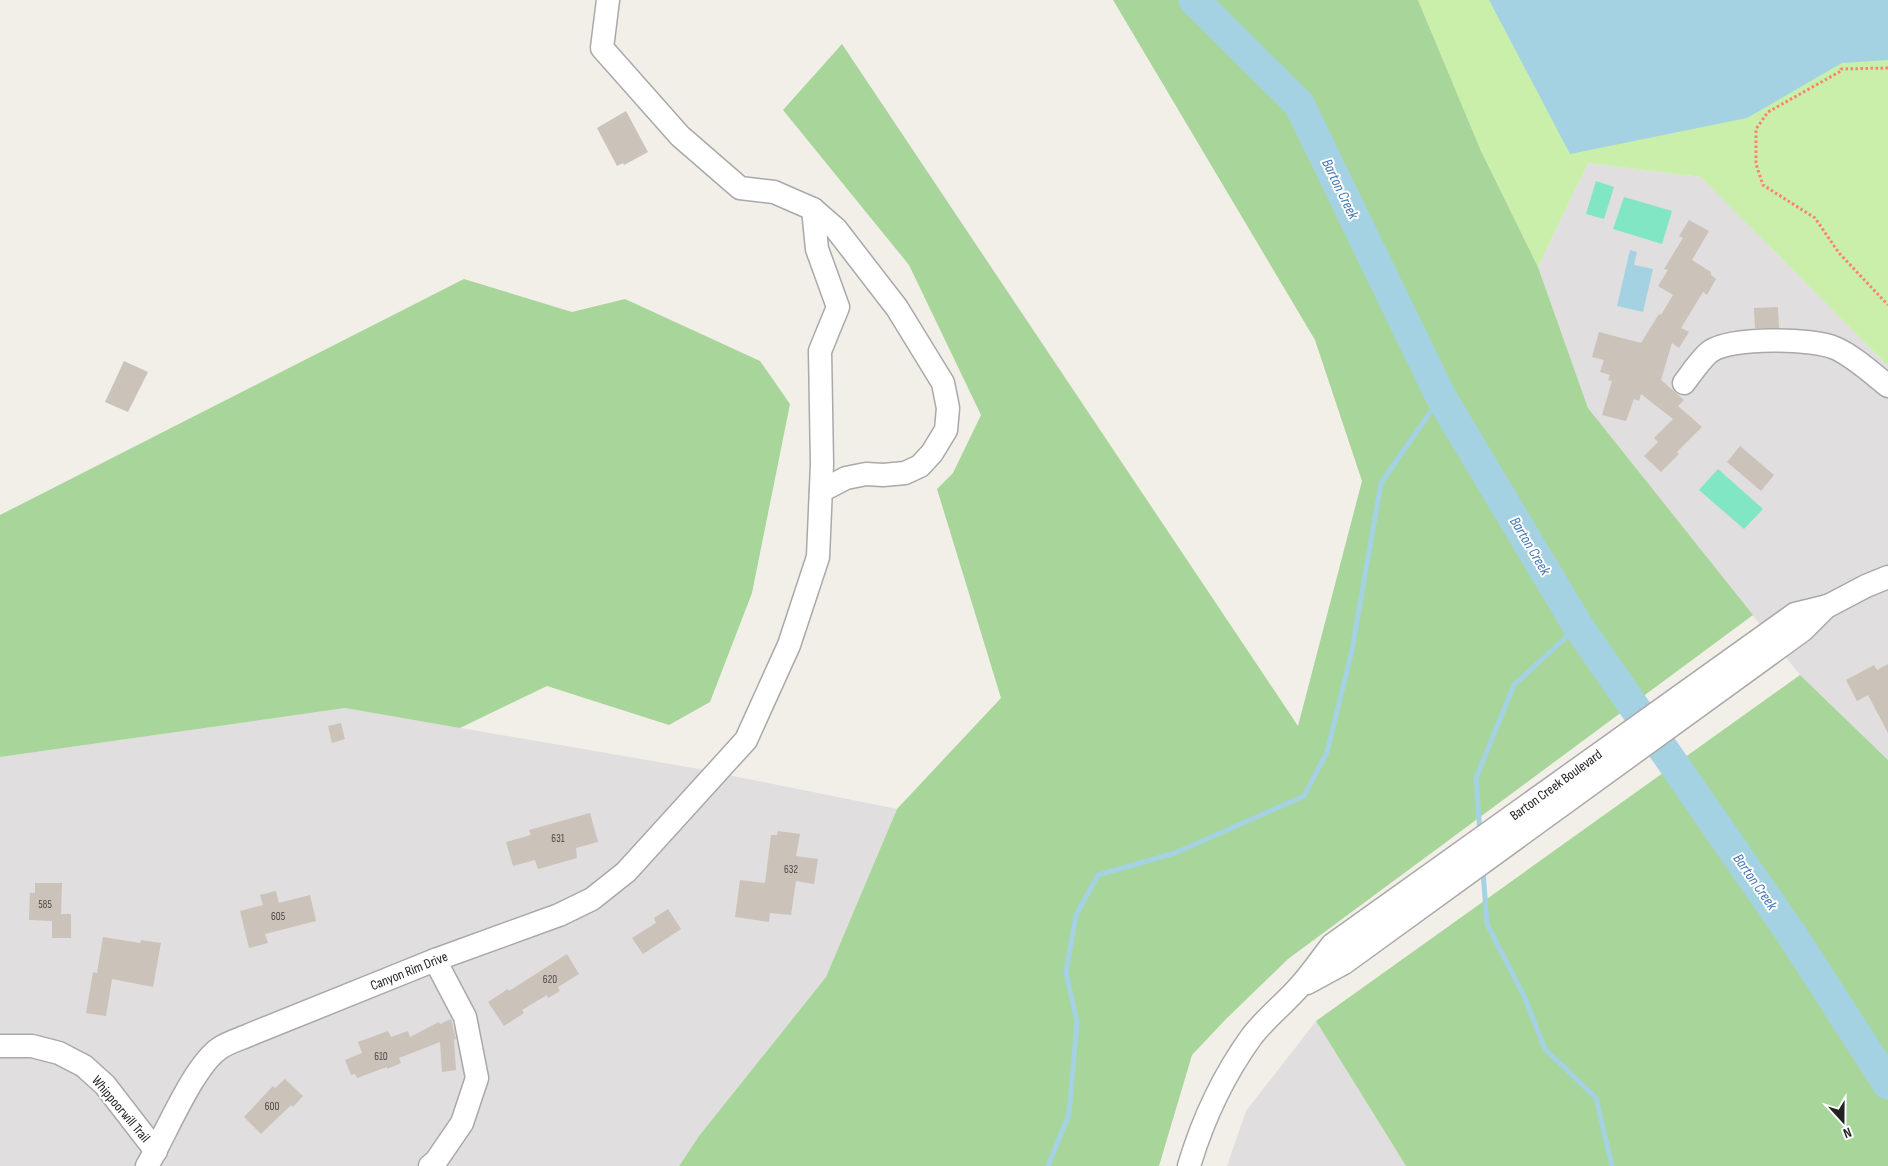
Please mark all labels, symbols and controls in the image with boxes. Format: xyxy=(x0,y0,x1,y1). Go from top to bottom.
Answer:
water label: Barton Creek xyxy=(1317,156,1363,223)
water label: Barton Creek xyxy=(1505,513,1555,579)
street label: Barton Creek Boulevard xyxy=(1507,746,1605,824)
house number: 631 xyxy=(551,832,565,845)
water label: Barton Creek xyxy=(1729,850,1782,914)
house number: 632 xyxy=(784,863,798,876)
house number: 585 xyxy=(38,898,52,911)
house number: 605 xyxy=(271,910,285,923)
street label: Canyon Rim Drive xyxy=(368,948,450,994)
house number: 620 xyxy=(543,973,557,986)
house number: 610 xyxy=(374,1050,388,1063)
street label: Whippoorwill Trail xyxy=(88,1072,154,1146)
north arrow xyxy=(1818,1096,1868,1146)
house number: 600 xyxy=(265,1100,279,1113)
text: N xyxy=(1841,1123,1854,1142)

